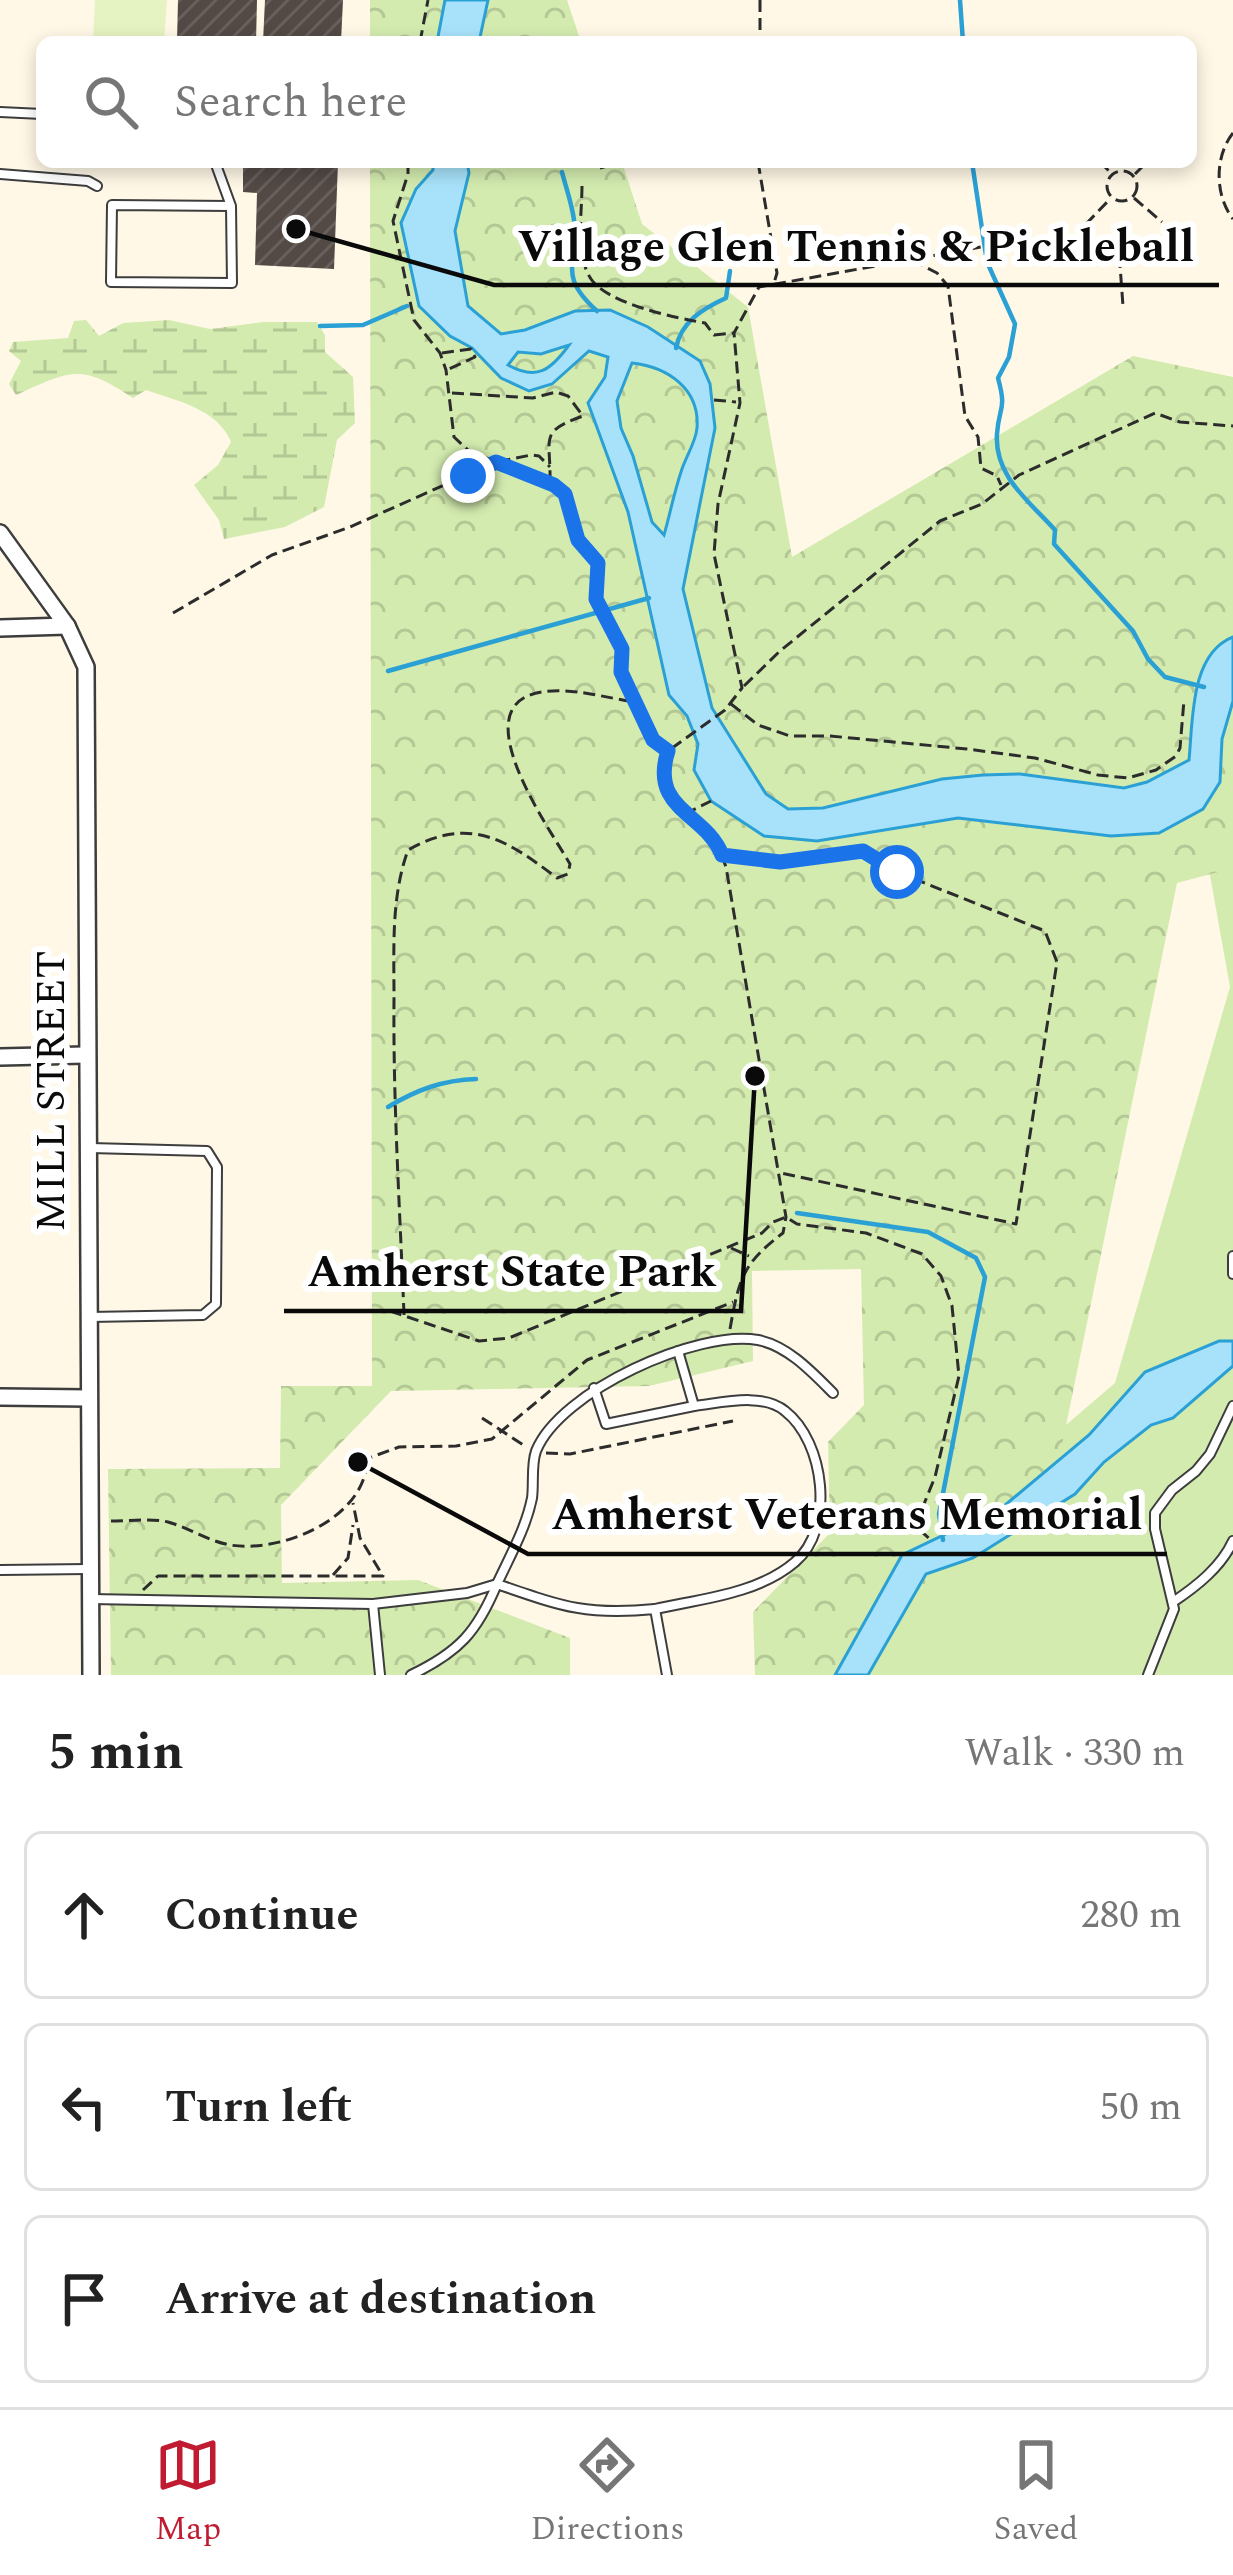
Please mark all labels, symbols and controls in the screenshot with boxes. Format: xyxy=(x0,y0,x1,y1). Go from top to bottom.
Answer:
search box xyxy=(36,36,1197,168)
text: Search here xyxy=(174,68,407,137)
icon: search xyxy=(78,69,144,135)
callout: Village Glen Tennis & Pickleball xyxy=(494,204,1219,285)
text: Village Glen Tennis & Pickleball xyxy=(518,213,1194,282)
route end xyxy=(441,449,495,503)
route start xyxy=(870,845,924,899)
street label: MILL STREET xyxy=(20,950,83,1232)
callout: Amherst State Park xyxy=(284,1230,741,1311)
text: Amherst State Park xyxy=(307,1238,717,1307)
callout: Amherst Veterans Memorial xyxy=(528,1473,1167,1554)
text: Amherst Veterans Memorial xyxy=(551,1481,1143,1550)
text: 5 min xyxy=(48,1714,184,1792)
text: Walk · 330 m xyxy=(964,1724,1185,1783)
text: Continue xyxy=(165,1881,358,1950)
icon: ahead xyxy=(51,1882,117,1948)
text: 280 m xyxy=(1080,1886,1182,1945)
text: Turn left xyxy=(165,2073,352,2142)
icon: left xyxy=(51,2074,117,2140)
text: 50 m xyxy=(1100,2078,1182,2137)
text: Arrive at destination xyxy=(165,2265,596,2334)
icon: arrive xyxy=(51,2266,117,2332)
tab: Map xyxy=(155,2432,221,2554)
tab: Directions xyxy=(530,2432,684,2554)
tab: Saved xyxy=(994,2432,1078,2554)

